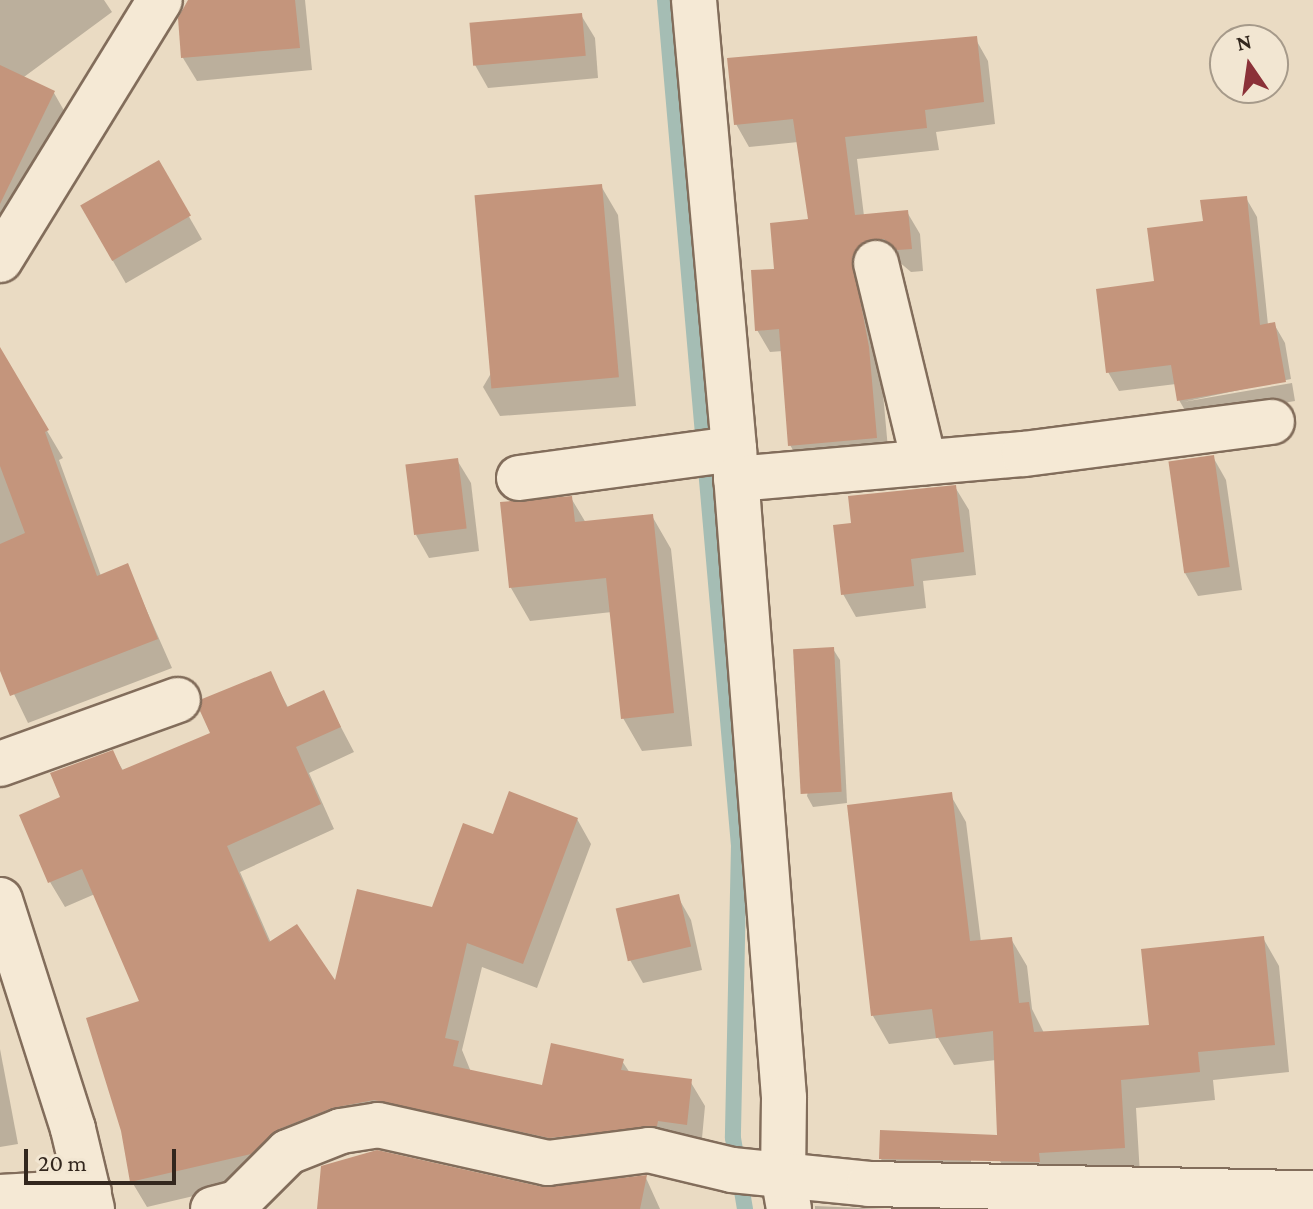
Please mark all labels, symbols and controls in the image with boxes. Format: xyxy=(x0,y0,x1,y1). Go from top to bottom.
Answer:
north arrow xyxy=(1209,24,1289,104)
text: N xyxy=(1234,28,1254,56)
scale bar xyxy=(28,1133,180,1183)
text: 20 m xyxy=(38,1149,87,1176)

